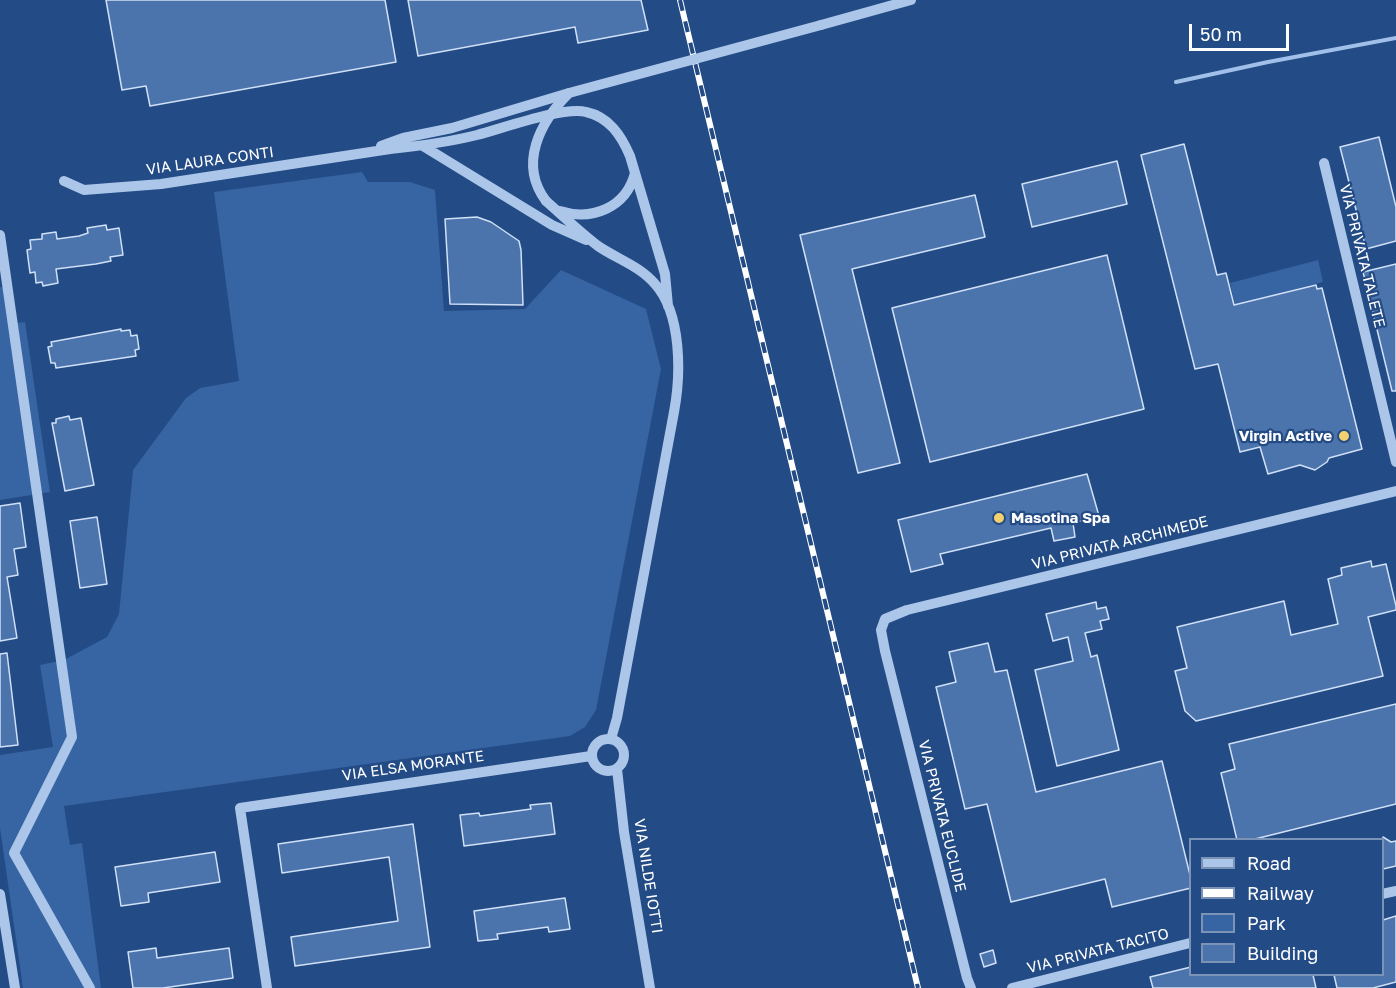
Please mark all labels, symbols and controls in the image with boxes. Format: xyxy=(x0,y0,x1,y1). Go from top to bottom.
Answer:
scale bar xyxy=(1192,12,1292,50)
text: 50 m xyxy=(1200,23,1242,45)
street label: VIA LAURA CONTI xyxy=(145,143,275,179)
street label: VIA PRIVATA TALETE xyxy=(1335,182,1389,330)
place label: Virgin Active xyxy=(1239,427,1332,445)
marker: Virgin Active xyxy=(1337,429,1351,443)
place label: Masotina Spa xyxy=(1011,509,1110,527)
marker: Masotina Spa xyxy=(992,511,1006,525)
street label: VIA PRIVATA ARCHIMEDE xyxy=(1030,512,1210,574)
street label: VIA PRIVATA EUCLIDE xyxy=(914,738,970,894)
street label: VIA ELSA MORANTE xyxy=(341,747,485,785)
street label: VIA NILDE IOTTI xyxy=(630,817,666,935)
legend xyxy=(1189,838,1384,976)
text: Road xyxy=(1247,852,1291,874)
text: Railway xyxy=(1247,882,1314,904)
text: Park xyxy=(1247,912,1286,934)
street label: VIA PRIVATA TACITO xyxy=(1025,925,1171,977)
text: Building xyxy=(1247,942,1318,964)

